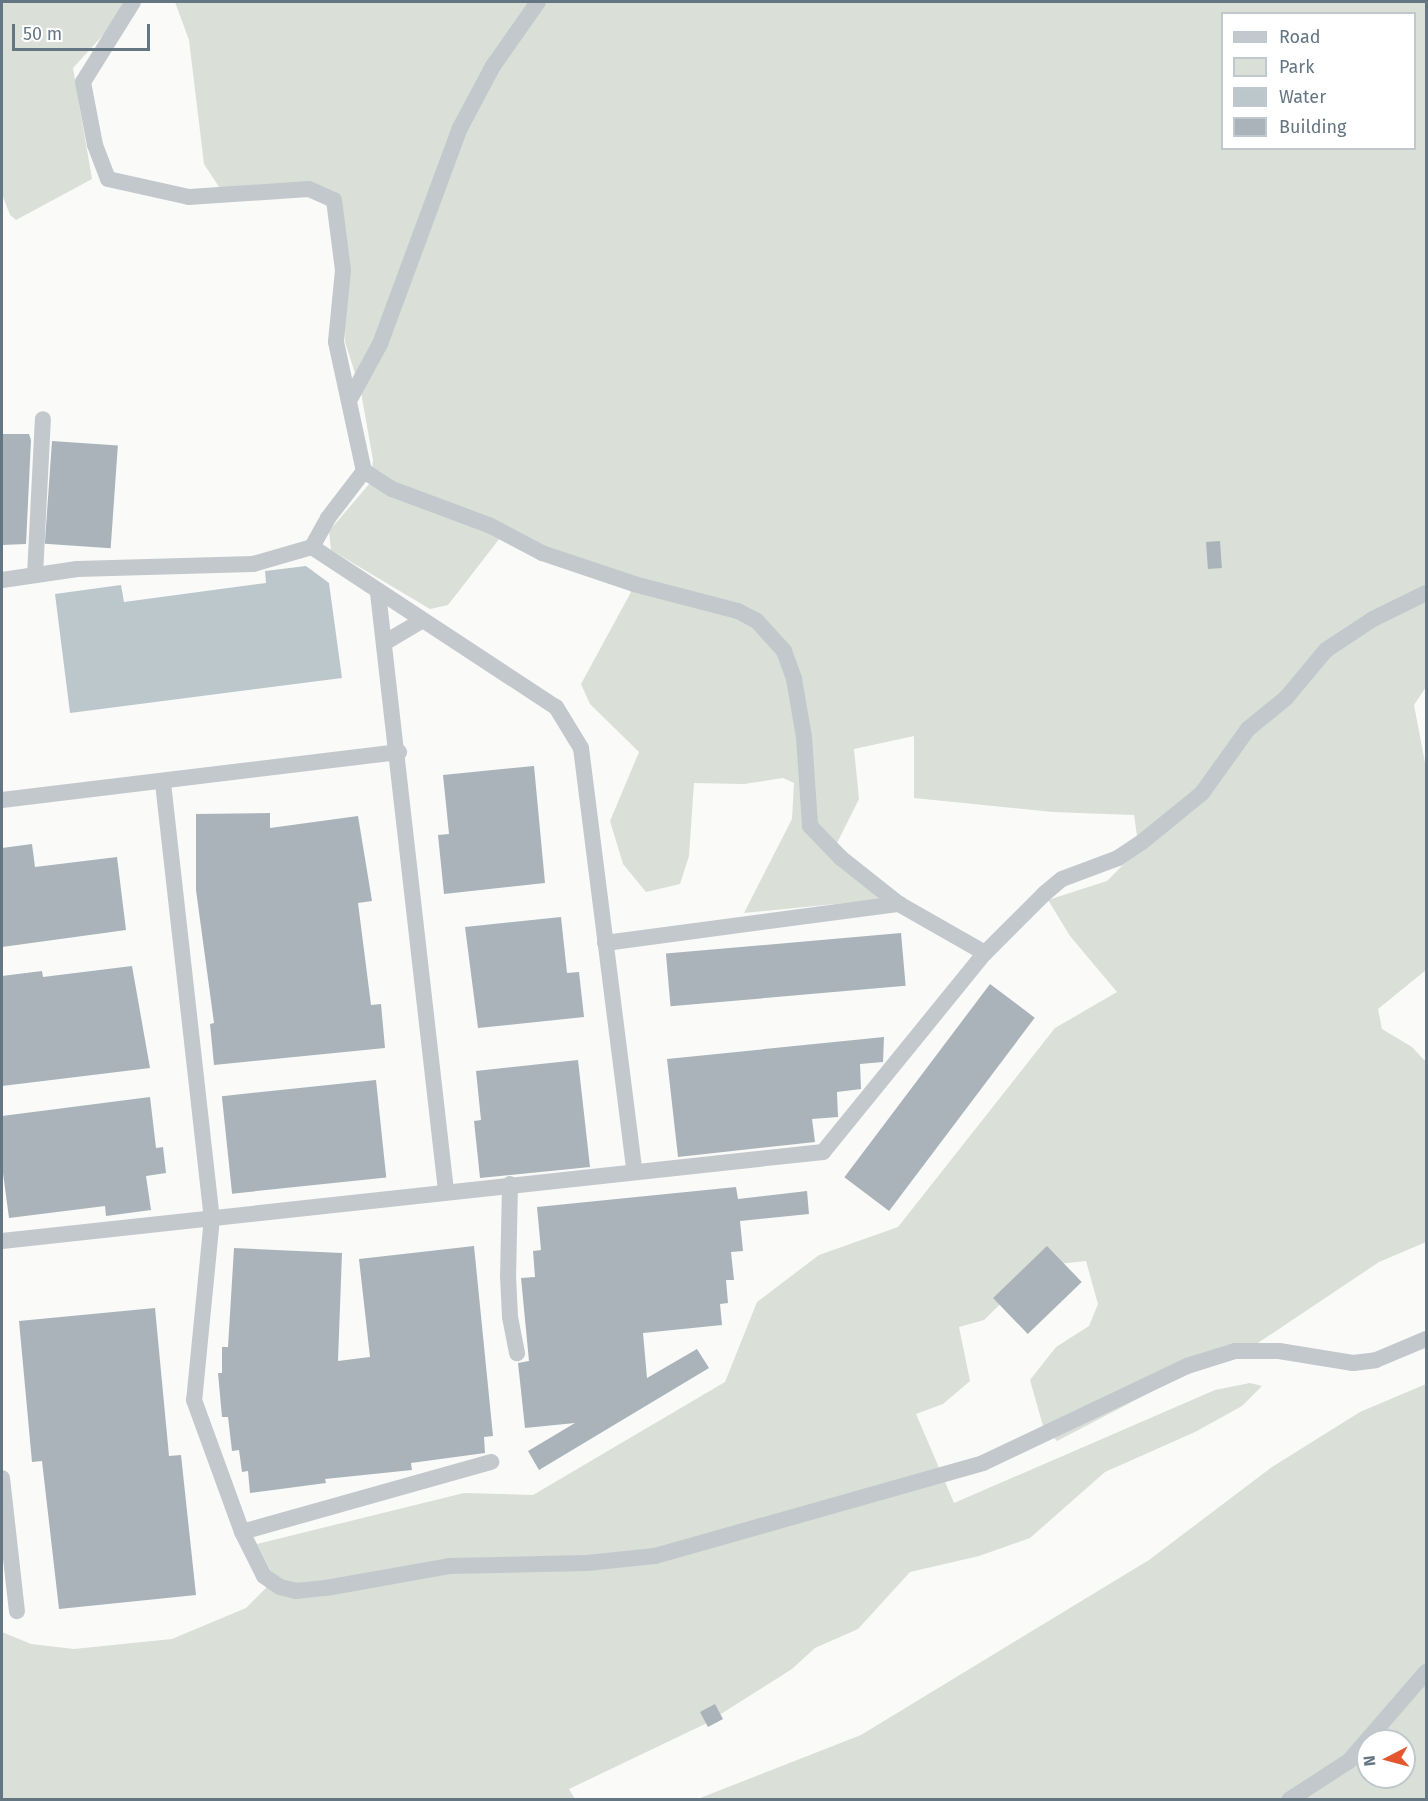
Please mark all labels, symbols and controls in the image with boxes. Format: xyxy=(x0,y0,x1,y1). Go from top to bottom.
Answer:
scale bar xyxy=(15,12,153,50)
legend xyxy=(1221,12,1416,150)
text: 50 m xyxy=(23,23,62,45)
text: Road xyxy=(1279,26,1321,48)
text: Park xyxy=(1279,56,1314,78)
text: Water xyxy=(1279,86,1326,108)
text: Building xyxy=(1279,116,1346,138)
north arrow xyxy=(1356,1729,1416,1789)
text: N xyxy=(1360,1754,1380,1767)

